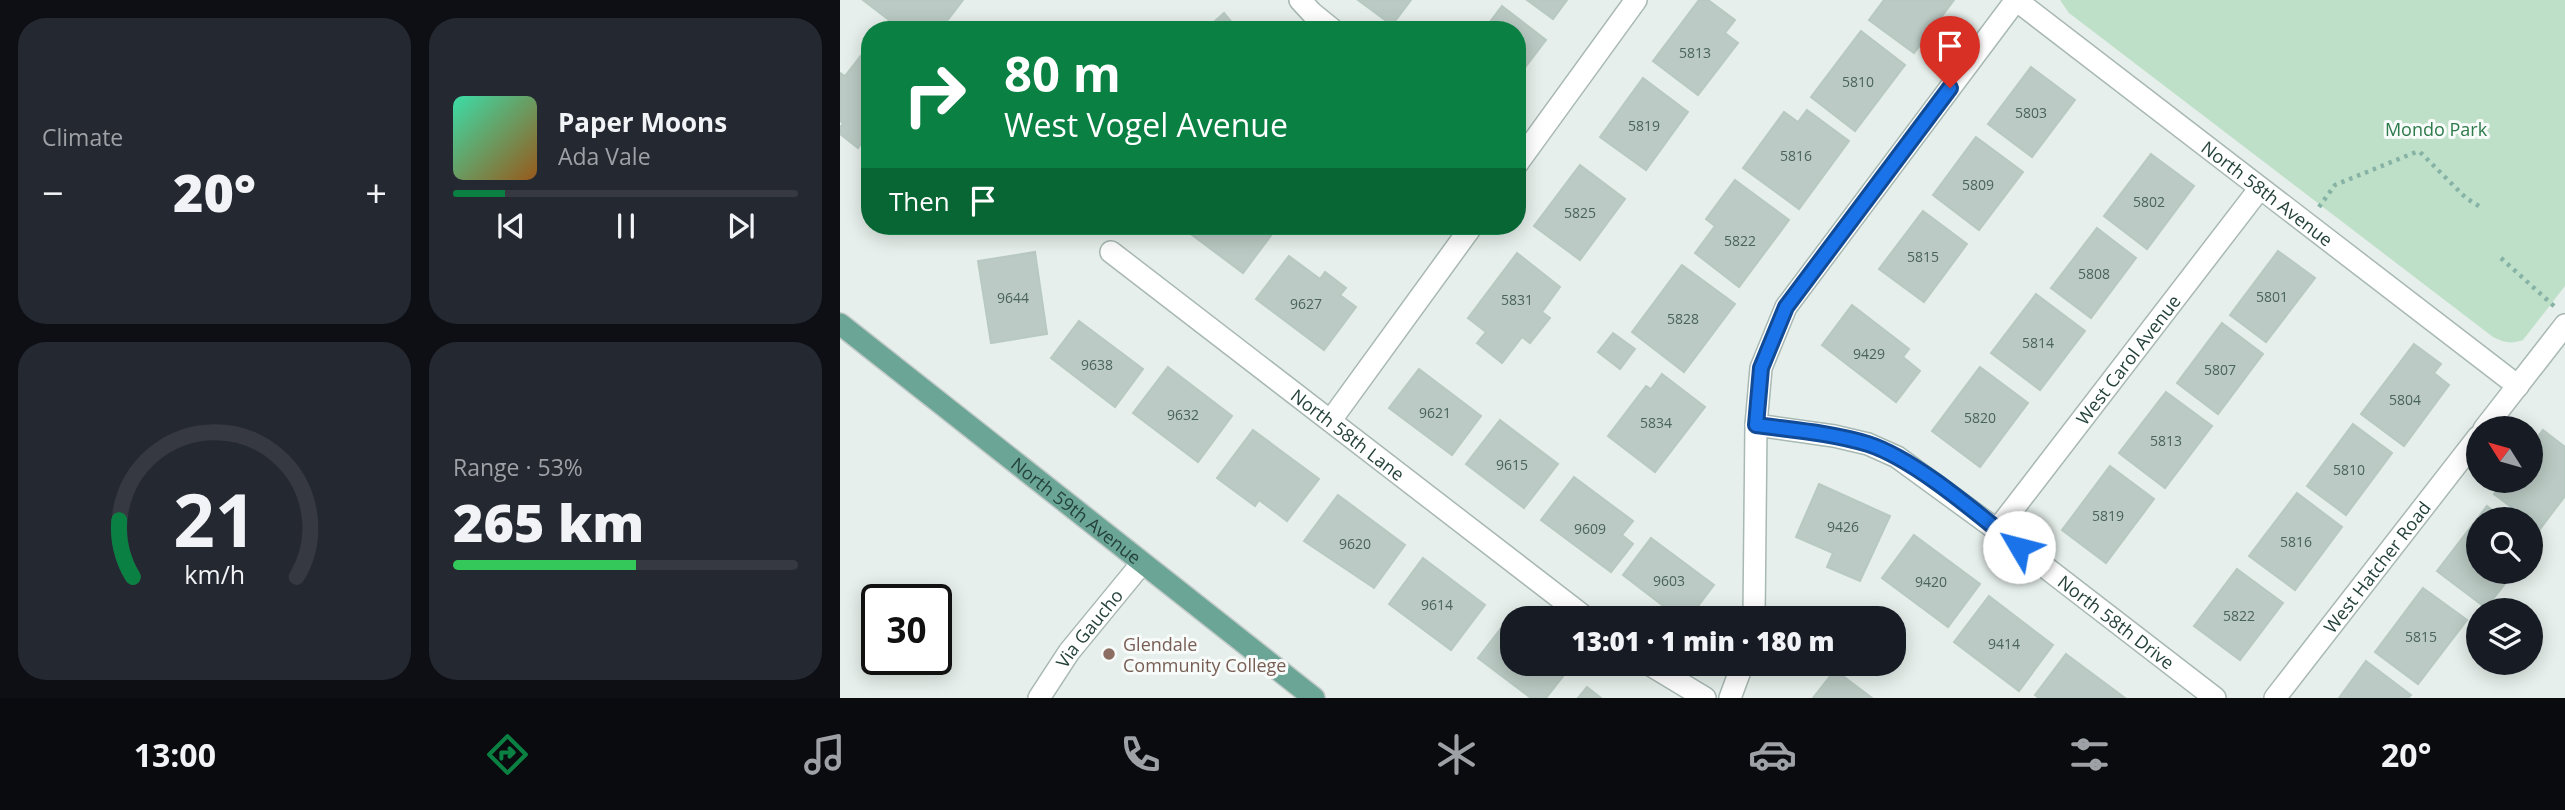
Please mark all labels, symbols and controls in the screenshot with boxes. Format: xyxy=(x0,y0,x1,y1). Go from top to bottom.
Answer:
pin xyxy=(1920,16,1980,88)
icon: arrive xyxy=(1931,27,1969,65)
text: 80 m xyxy=(1004,40,1121,106)
house number: 5813 xyxy=(1679,43,1711,62)
icon: right xyxy=(889,49,980,140)
house number: 5810 xyxy=(1842,72,1874,91)
text: West Vogel Avenue xyxy=(1004,103,1288,146)
house number: 5803 xyxy=(2015,103,2047,122)
text: Paper Moons xyxy=(558,104,727,140)
house number: 5819 xyxy=(1628,116,1660,135)
park label: Mondo Park xyxy=(2385,117,2488,141)
text: Climate xyxy=(42,121,123,153)
street label: North 58th Avenue xyxy=(2197,135,2338,251)
text: Ada Vale xyxy=(558,140,651,172)
house number: 5816 xyxy=(1780,146,1812,165)
text: 20° xyxy=(173,156,256,227)
text: − xyxy=(42,166,64,218)
text: + xyxy=(365,166,387,218)
house number: 5809 xyxy=(1962,175,1994,194)
icon: arrive xyxy=(964,182,1002,220)
text: Then xyxy=(889,183,950,219)
house number: 5802 xyxy=(2133,192,2165,211)
house number: 5825 xyxy=(1564,203,1596,222)
icon: previous xyxy=(492,207,530,245)
icon: pause xyxy=(607,207,645,245)
icon: next xyxy=(722,207,760,245)
house number: 5822 xyxy=(1724,231,1756,250)
house number: 5815 xyxy=(1907,247,1939,266)
house number: 5808 xyxy=(2078,264,2110,283)
house number: 5801 xyxy=(2256,287,2288,306)
house number: 9644 xyxy=(997,288,1029,307)
house number: 5831 xyxy=(1501,290,1533,309)
street label: West Carol Avenue xyxy=(2070,290,2186,429)
house number: 9627 xyxy=(1290,294,1322,313)
house number: 5828 xyxy=(1667,309,1699,328)
house number: 5814 xyxy=(2022,333,2054,352)
house number: 9429 xyxy=(1853,344,1885,363)
house number: 9638 xyxy=(1081,355,1113,374)
house number: 5807 xyxy=(2204,360,2236,379)
street label: North 58th Lane xyxy=(1286,383,1410,486)
house number: 5804 xyxy=(2389,390,2421,409)
house number: 9621 xyxy=(1419,403,1451,422)
house number: 9632 xyxy=(1167,405,1199,424)
house number: 5820 xyxy=(1964,408,1996,427)
house number: 5834 xyxy=(1640,413,1672,432)
north arrow xyxy=(2466,416,2543,494)
map controls xyxy=(2466,416,2543,675)
house number: 5813 xyxy=(2150,431,2182,450)
text: Range · 53% xyxy=(453,451,583,483)
street label: North 59th Avenue xyxy=(1006,452,1146,569)
house number: 9615 xyxy=(1496,455,1528,474)
house number: 5810 xyxy=(2333,460,2365,479)
text: 21 xyxy=(173,469,256,568)
text: 265 km xyxy=(453,486,644,557)
street label: West Hatcher Road xyxy=(2318,496,2436,638)
house number: 5819 xyxy=(2092,506,2124,525)
button: search xyxy=(2466,507,2543,584)
position arrow xyxy=(1982,510,2056,584)
house number: 9426 xyxy=(1827,517,1859,536)
house number: 9609 xyxy=(1574,519,1606,538)
house number: 5816 xyxy=(2280,532,2312,551)
house number: 9620 xyxy=(1339,534,1371,553)
text: km/h xyxy=(184,557,245,591)
street label: North 58th Drive xyxy=(2053,570,2179,674)
house number: 9603 xyxy=(1653,571,1685,590)
house number: 9420 xyxy=(1915,572,1947,591)
speed limit sign: 30 xyxy=(861,584,952,675)
street label: Via Gaucho xyxy=(1050,584,1128,672)
house number: 9614 xyxy=(1421,595,1453,614)
button: layers xyxy=(2466,598,2543,675)
house number: 5822 xyxy=(2223,606,2255,625)
text: 13:01 · 1 min · 180 m xyxy=(1572,623,1834,659)
house number: 5815 xyxy=(2405,627,2437,646)
place label: Glendale Community College xyxy=(1123,632,1286,677)
house number: 9414 xyxy=(1988,634,2020,653)
marker: Glendale Community College xyxy=(1101,646,1117,662)
icon: directions xyxy=(483,730,532,779)
icon: music xyxy=(800,730,849,779)
icon: phone xyxy=(1116,730,1165,779)
icon: climate xyxy=(1432,730,1481,779)
icon: car xyxy=(1748,730,1797,779)
icon: filters xyxy=(2065,730,2114,779)
text: 13:00 xyxy=(134,733,216,776)
text: 20° xyxy=(2381,733,2431,776)

